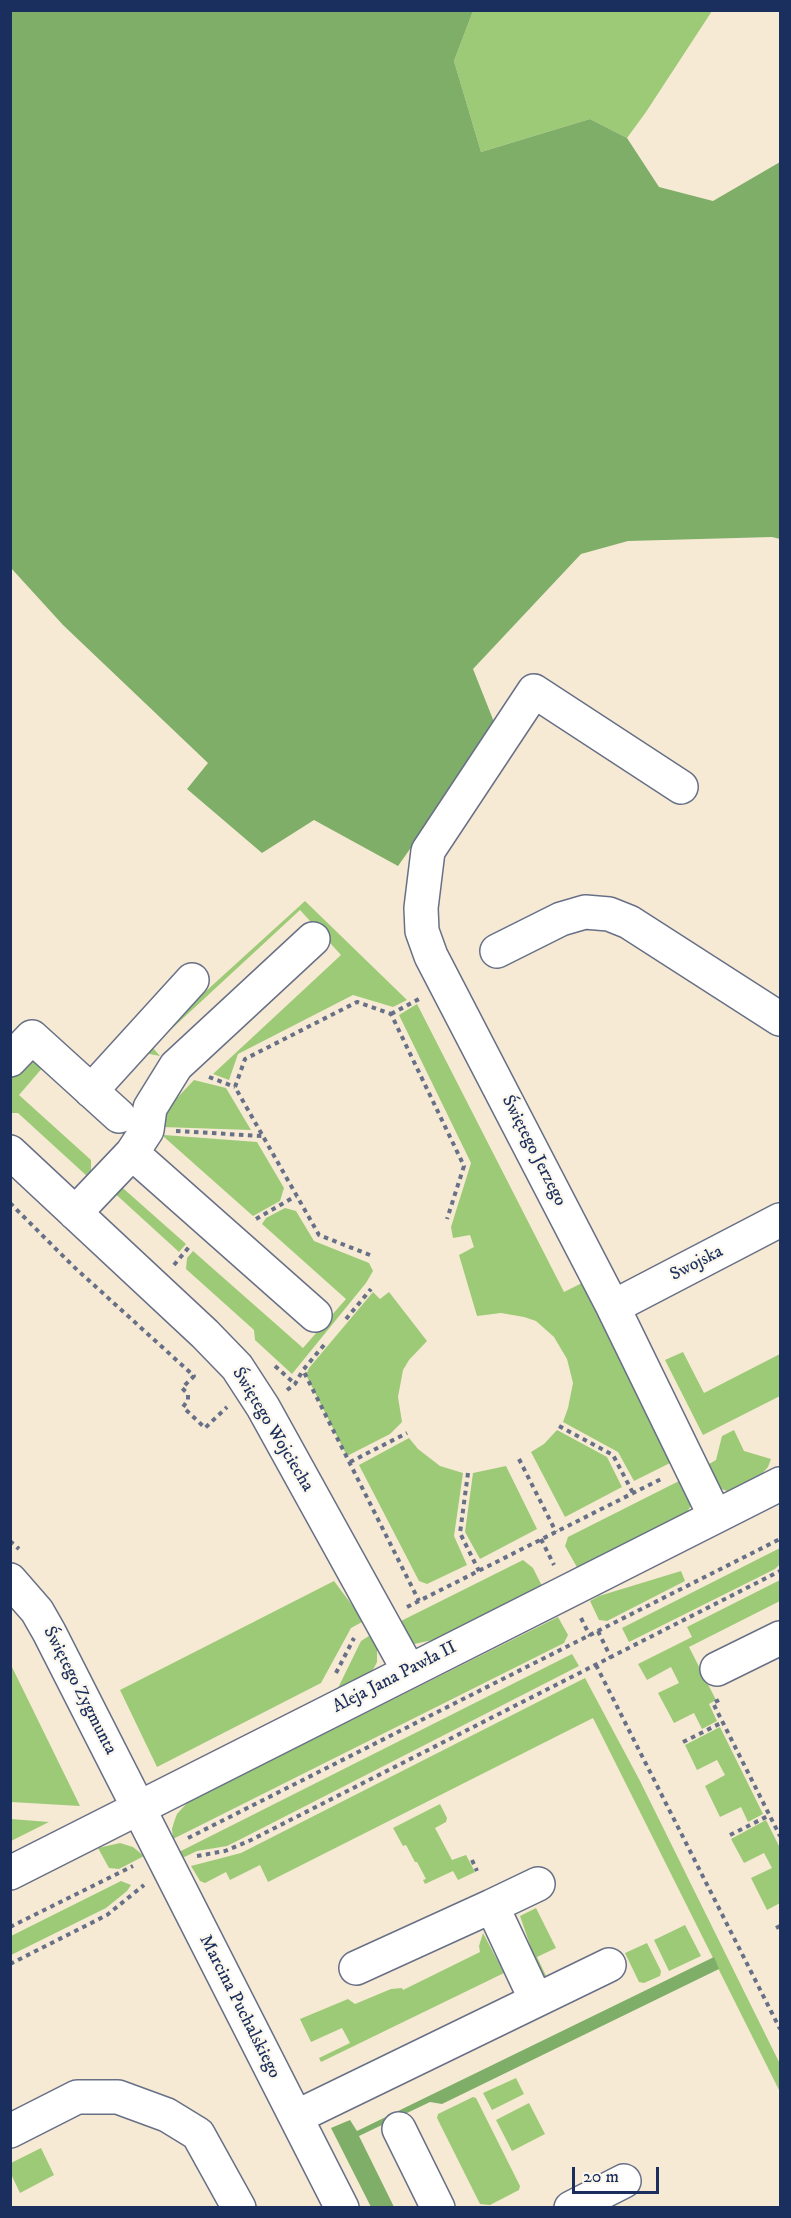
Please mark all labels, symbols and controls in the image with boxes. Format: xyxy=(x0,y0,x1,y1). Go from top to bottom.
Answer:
street label: Świętego Jerzego xyxy=(496,1092,570,1210)
street label: Swojska xyxy=(667,1242,727,1286)
street label: Świętego Wojciecha xyxy=(226,1364,318,1496)
street label: Świętego Zygmunta xyxy=(37,1623,121,1759)
street label: Aleja Jana Pawła II xyxy=(329,1637,461,1719)
street label: Marcina Puchalskiego xyxy=(194,1932,284,2082)
scale bar xyxy=(575,2155,662,2193)
text: 20 m xyxy=(583,2166,619,2188)

